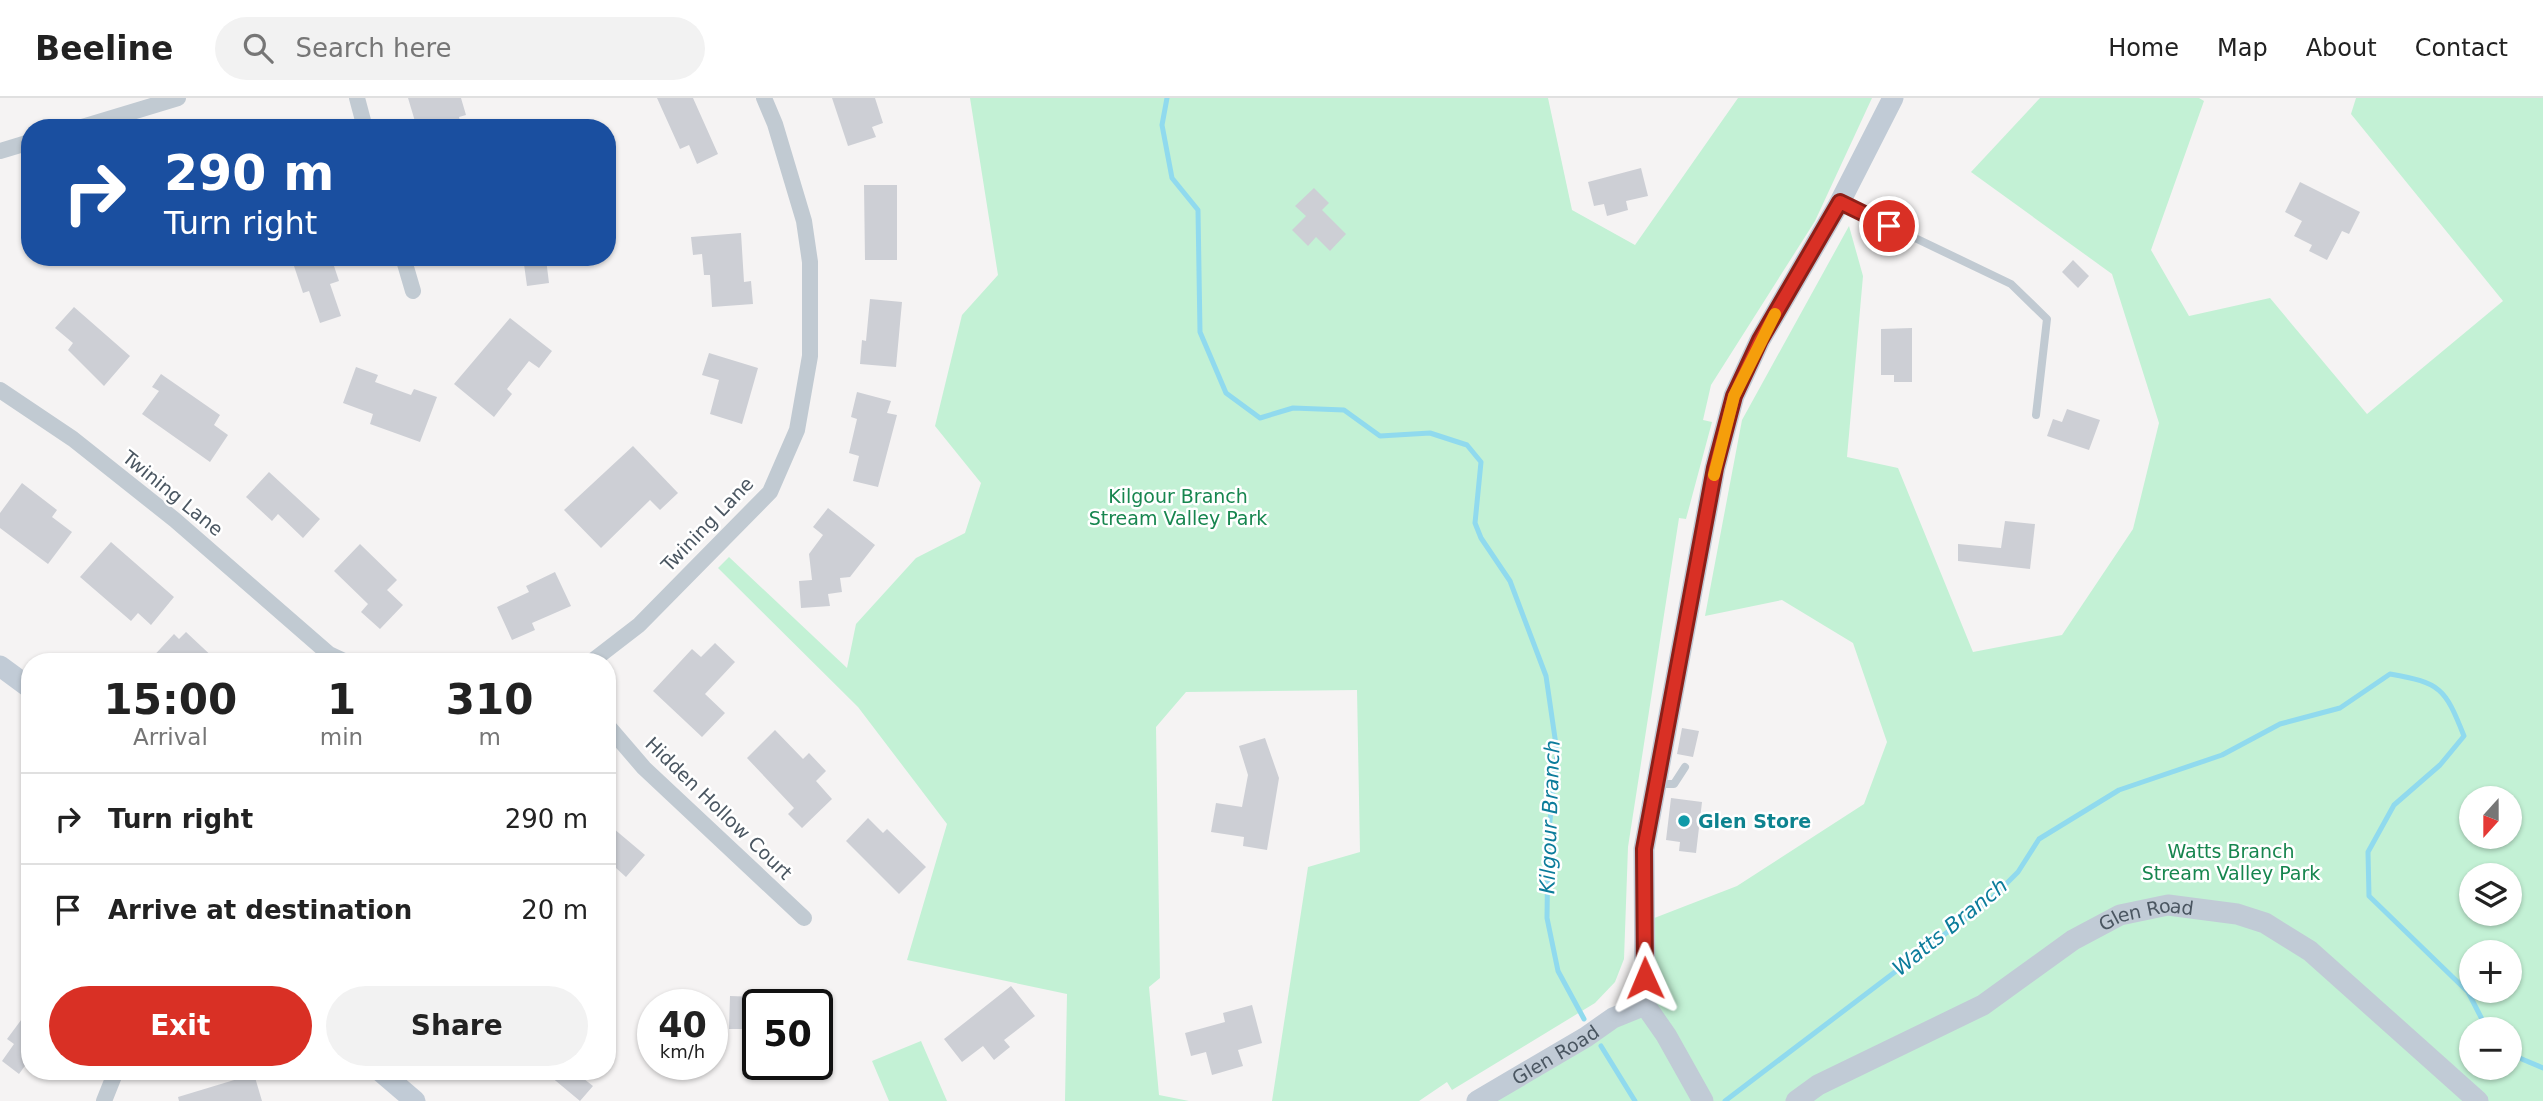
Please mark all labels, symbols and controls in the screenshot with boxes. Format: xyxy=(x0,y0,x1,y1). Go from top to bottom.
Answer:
search box xyxy=(215,17,705,80)
text: Beeline xyxy=(35,29,173,68)
icon: search xyxy=(239,29,277,67)
text: Search here xyxy=(295,33,452,63)
text: Home xyxy=(2108,34,2179,62)
text: Map xyxy=(2217,34,2268,62)
text: About xyxy=(2306,34,2377,62)
text: Contact xyxy=(2415,34,2508,62)
text: 290 m xyxy=(164,145,334,202)
icon: right xyxy=(49,147,140,238)
pin xyxy=(1859,196,1919,256)
text: Turn right xyxy=(164,204,317,242)
icon: arrive xyxy=(1870,207,1908,245)
street label: Twining Lane xyxy=(118,445,228,540)
street label: Twining Lane xyxy=(656,472,758,576)
park label: Kilgour Branch Stream Valley Park xyxy=(1089,485,1267,529)
text: 15:00 xyxy=(104,675,237,724)
text: 1 xyxy=(327,675,356,724)
text: 310 xyxy=(446,675,533,724)
text: Arrival xyxy=(133,724,208,750)
text: min xyxy=(320,724,363,750)
text: m xyxy=(478,724,501,750)
street label: Hidden Hollow Court xyxy=(641,732,797,884)
water label: Kilgour Branch xyxy=(1535,739,1565,895)
north arrow xyxy=(2459,786,2522,849)
map controls xyxy=(2459,786,2522,1080)
icon: right xyxy=(49,800,87,838)
text: Turn right xyxy=(108,804,253,834)
text: 290 m xyxy=(505,804,588,834)
place label: Glen Store xyxy=(1698,810,1811,832)
marker: Glen Store xyxy=(1676,813,1692,829)
park label: Watts Branch Stream Valley Park xyxy=(2142,840,2320,884)
button: layers xyxy=(2459,863,2522,926)
water label: Watts Branch xyxy=(1888,873,2012,981)
icon: arrive xyxy=(49,891,87,929)
street label: Glen Road xyxy=(2095,894,2195,935)
text: Arrive at destination xyxy=(108,895,412,925)
text: 20 m xyxy=(521,895,588,925)
button: + xyxy=(2459,940,2522,1003)
position arrow xyxy=(1608,941,1682,1015)
button: Exit xyxy=(49,986,312,1066)
button: Share xyxy=(326,986,588,1066)
speed limit sign: 50 xyxy=(742,989,833,1080)
text: 40 xyxy=(658,1005,707,1045)
button: − xyxy=(2459,1017,2522,1080)
street label: Glen Road xyxy=(1508,1020,1603,1089)
text: km/h xyxy=(660,1041,705,1062)

